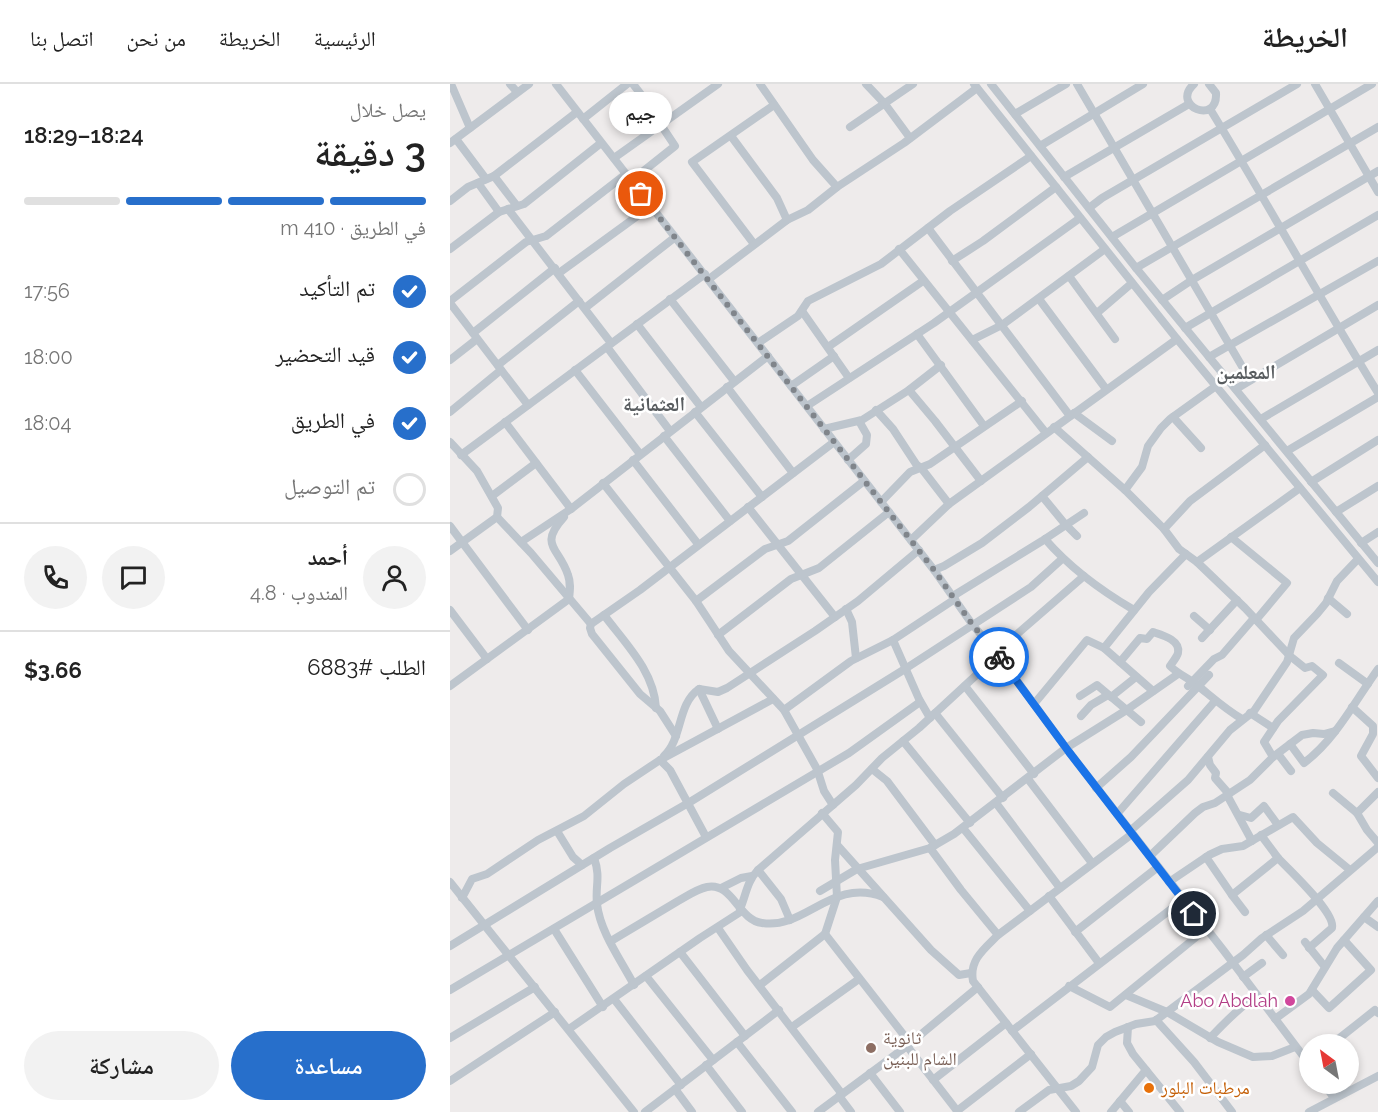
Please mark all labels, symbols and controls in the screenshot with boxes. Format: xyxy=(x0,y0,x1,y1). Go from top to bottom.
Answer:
text: الخريطة xyxy=(1262,21,1348,54)
text: اتصل بنا xyxy=(30,26,94,51)
text: من نحن xyxy=(127,26,186,51)
text: الخريطة xyxy=(219,26,281,51)
text: الرئيسية xyxy=(314,26,376,51)
callout: جيم xyxy=(610,92,672,134)
text: يصل خلال xyxy=(350,98,426,122)
text: جيم xyxy=(625,101,656,125)
text: 18:24–18:29 xyxy=(24,122,144,148)
text: 3 دقيقة xyxy=(314,129,426,175)
pin xyxy=(615,168,666,219)
icon: bag xyxy=(624,177,657,210)
text: في الطريق · 410 m xyxy=(280,216,426,240)
text: تم التأكيد xyxy=(299,275,375,301)
icon: check xyxy=(393,275,426,308)
text: 17:56 xyxy=(24,279,70,303)
text: قيد التحضير xyxy=(275,341,375,367)
icon: check xyxy=(393,341,426,374)
text: 18:00 xyxy=(24,345,73,369)
district label: المعلمين xyxy=(1216,360,1276,385)
district label: العثمانية xyxy=(623,392,685,416)
text: في الطريق xyxy=(291,407,375,433)
icon: check xyxy=(393,407,426,440)
text: 18:04 xyxy=(24,411,71,435)
text: تم التوصيل xyxy=(284,473,375,499)
text: أحمد xyxy=(308,544,348,570)
button: phone xyxy=(24,546,87,609)
button: chat xyxy=(102,546,165,609)
button: person xyxy=(363,546,426,609)
text: المندوب · 4.8 xyxy=(250,581,348,605)
courier xyxy=(969,627,1029,687)
icon: bike xyxy=(983,641,1016,674)
text: الطلب #6883 xyxy=(307,654,426,680)
text: $3.66 xyxy=(24,657,82,683)
pin xyxy=(1168,888,1219,939)
icon: home xyxy=(1177,897,1210,930)
place label: Abo Abdlah xyxy=(1180,990,1278,1011)
marker: Abo Abdlah xyxy=(1283,994,1297,1008)
place label: ثانوية الشام للبنين xyxy=(883,1027,957,1071)
button: مشاركة xyxy=(24,1031,219,1100)
button: مساعدة xyxy=(231,1031,426,1100)
north arrow xyxy=(1299,1034,1359,1094)
map controls xyxy=(1299,1034,1359,1094)
marker: ثانوية الشام للبنين xyxy=(864,1041,878,1055)
place label: مرطبات البلور xyxy=(1160,1077,1250,1099)
marker: مرطبات البلور xyxy=(1142,1081,1156,1095)

